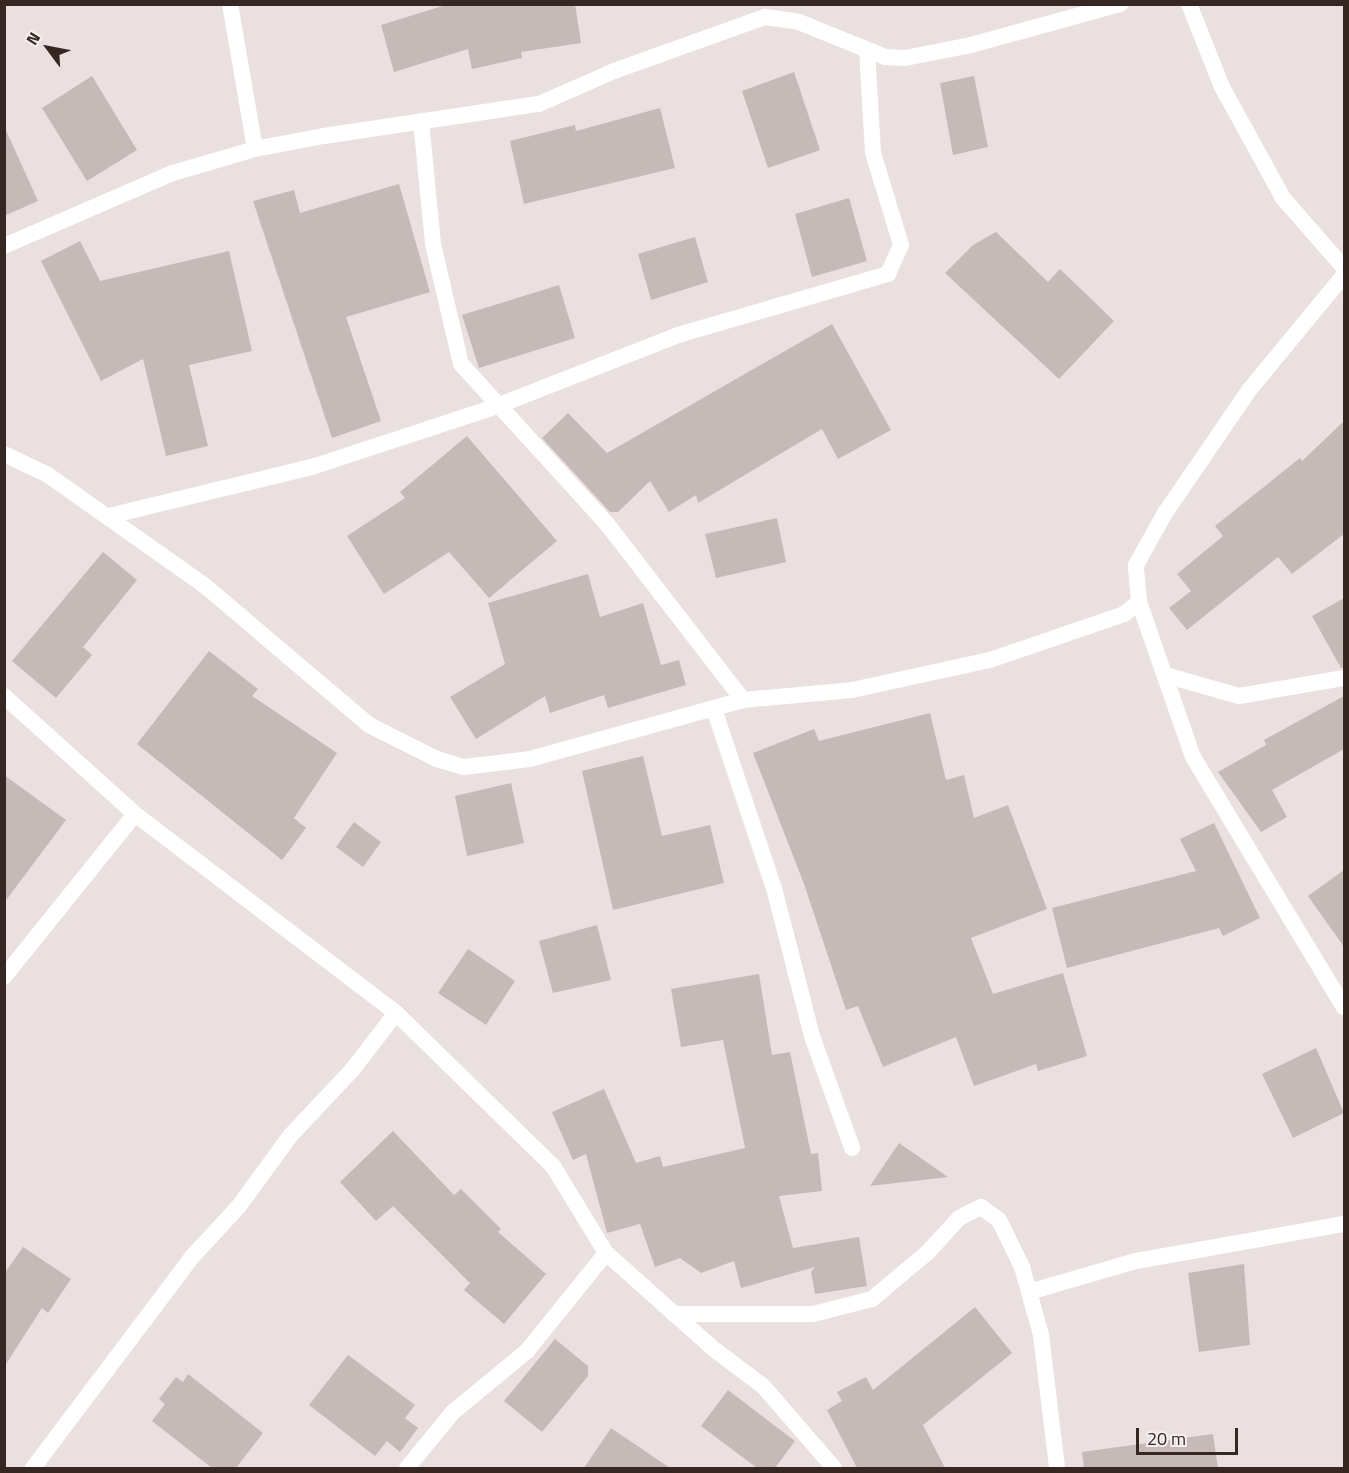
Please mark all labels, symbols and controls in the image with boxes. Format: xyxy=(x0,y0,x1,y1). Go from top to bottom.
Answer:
north arrow xyxy=(18,18,78,78)
text: N xyxy=(20,27,46,50)
scale bar xyxy=(1139,1416,1241,1454)
text: 20 m xyxy=(1147,1425,1186,1452)

